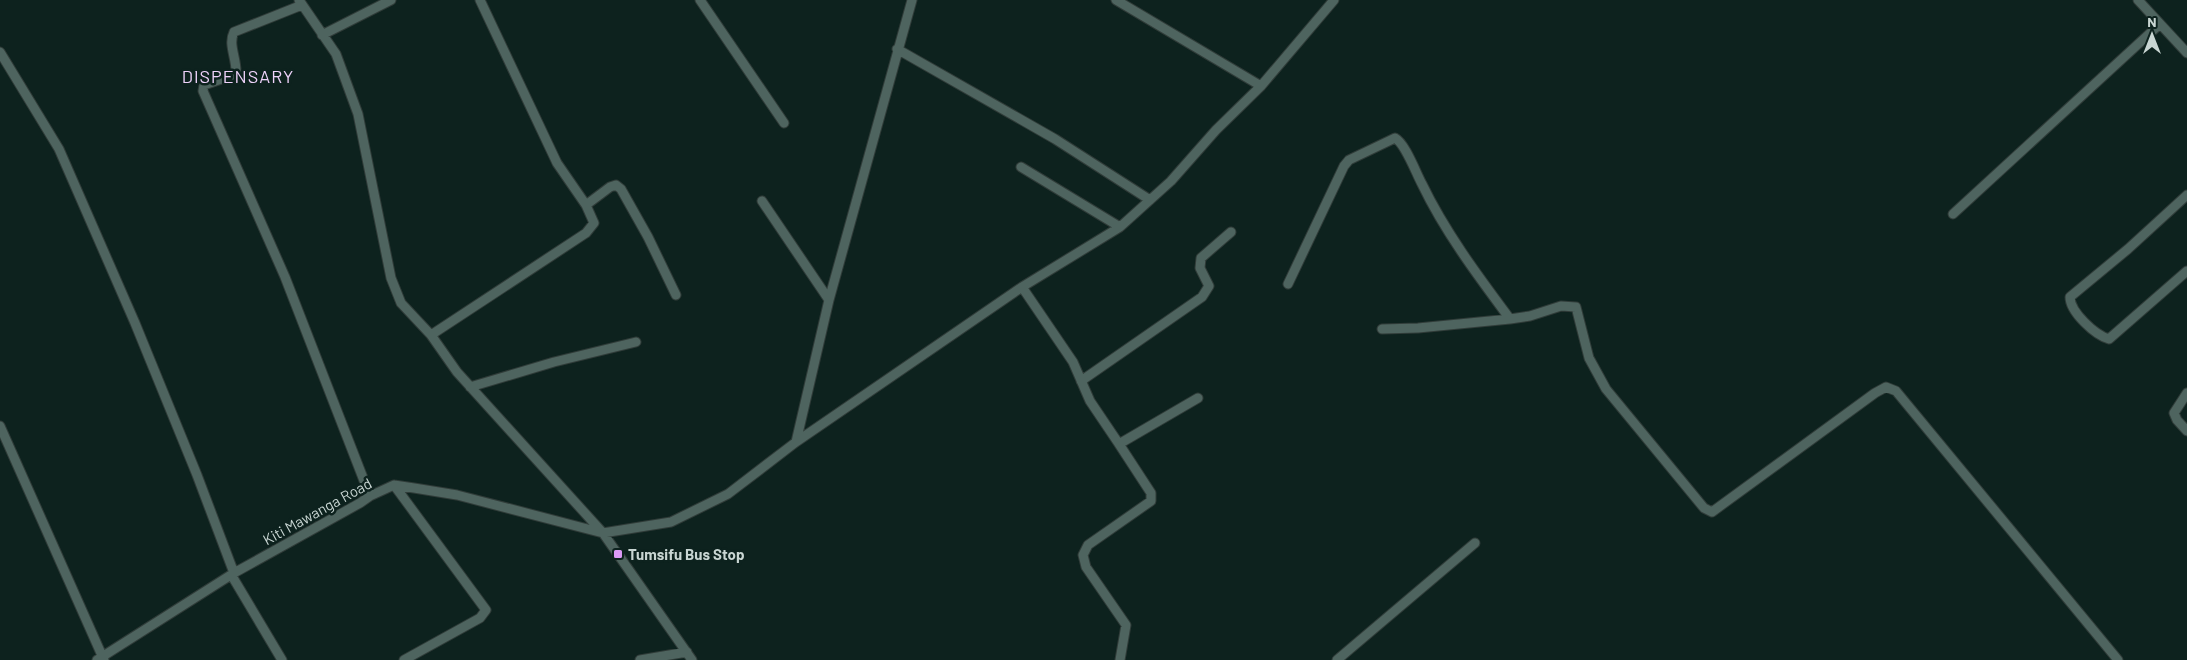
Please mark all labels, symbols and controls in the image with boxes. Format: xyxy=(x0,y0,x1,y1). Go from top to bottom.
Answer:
north arrow xyxy=(2127,10,2177,60)
text: N xyxy=(2147,13,2157,30)
district label: DISPENSARY xyxy=(182,65,294,87)
street label: Kiti Mawanga Road xyxy=(259,474,375,548)
place label: Tumsifu Bus Stop xyxy=(628,545,744,563)
marker: Tumsifu Bus Stop xyxy=(612,548,624,560)

